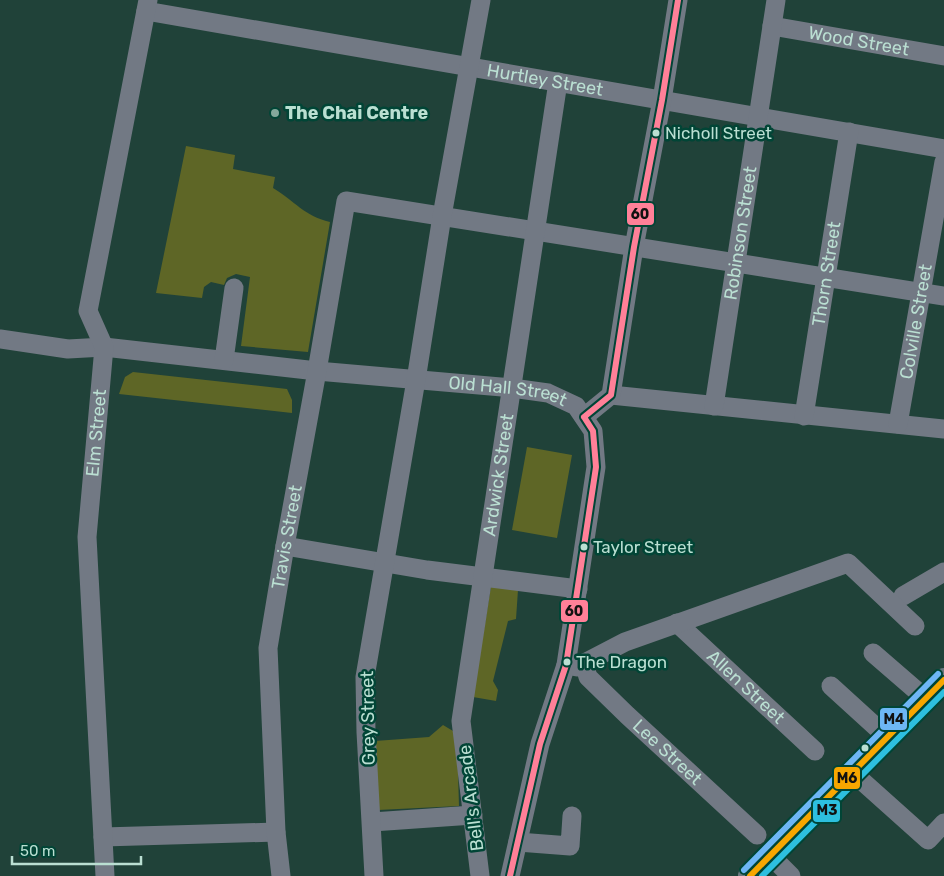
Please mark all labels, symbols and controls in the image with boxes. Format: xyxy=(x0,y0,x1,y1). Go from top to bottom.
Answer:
street label: Wood Street xyxy=(807,22,911,61)
street label: Hurtley Street xyxy=(485,59,605,101)
place label: The Chai Centre xyxy=(285,102,429,124)
marker: The Chai Centre xyxy=(269,107,281,119)
place label: Nicholl Street xyxy=(665,123,772,143)
marker: Nicholl Street xyxy=(651,128,661,138)
street label: Robinson Street xyxy=(719,165,761,301)
line badge: 60 xyxy=(626,202,655,226)
text: 60 xyxy=(631,206,649,223)
street label: Thorn Street xyxy=(807,220,846,328)
street label: Colville Street xyxy=(895,262,937,381)
street label: Old Hall Street xyxy=(448,372,570,411)
street label: Elm Street xyxy=(81,388,111,478)
street label: Ardwick Street xyxy=(478,412,519,538)
street label: Travis Street xyxy=(267,483,307,591)
place label: Taylor Street xyxy=(593,537,693,557)
marker: Taylor Street xyxy=(579,542,589,552)
line badge: 60 xyxy=(560,599,589,623)
text: 60 xyxy=(565,603,583,620)
street label: Allen Street xyxy=(702,645,789,728)
place label: The Dragon xyxy=(576,652,667,672)
marker: The Dragon xyxy=(562,657,572,667)
street label: Grey Street xyxy=(356,671,380,765)
line badge: M4 xyxy=(879,707,908,731)
text: M4 xyxy=(883,711,905,728)
street label: Lee Street xyxy=(628,715,707,790)
unlabelled marker xyxy=(860,743,870,753)
street label: Bell's Arcade xyxy=(454,744,488,852)
line badge: M6 xyxy=(833,766,861,790)
text: M6 xyxy=(837,770,857,787)
line badge: M3 xyxy=(812,799,841,823)
text: M3 xyxy=(817,802,837,819)
scale bar xyxy=(12,834,141,866)
text: 50 m xyxy=(20,842,55,860)

